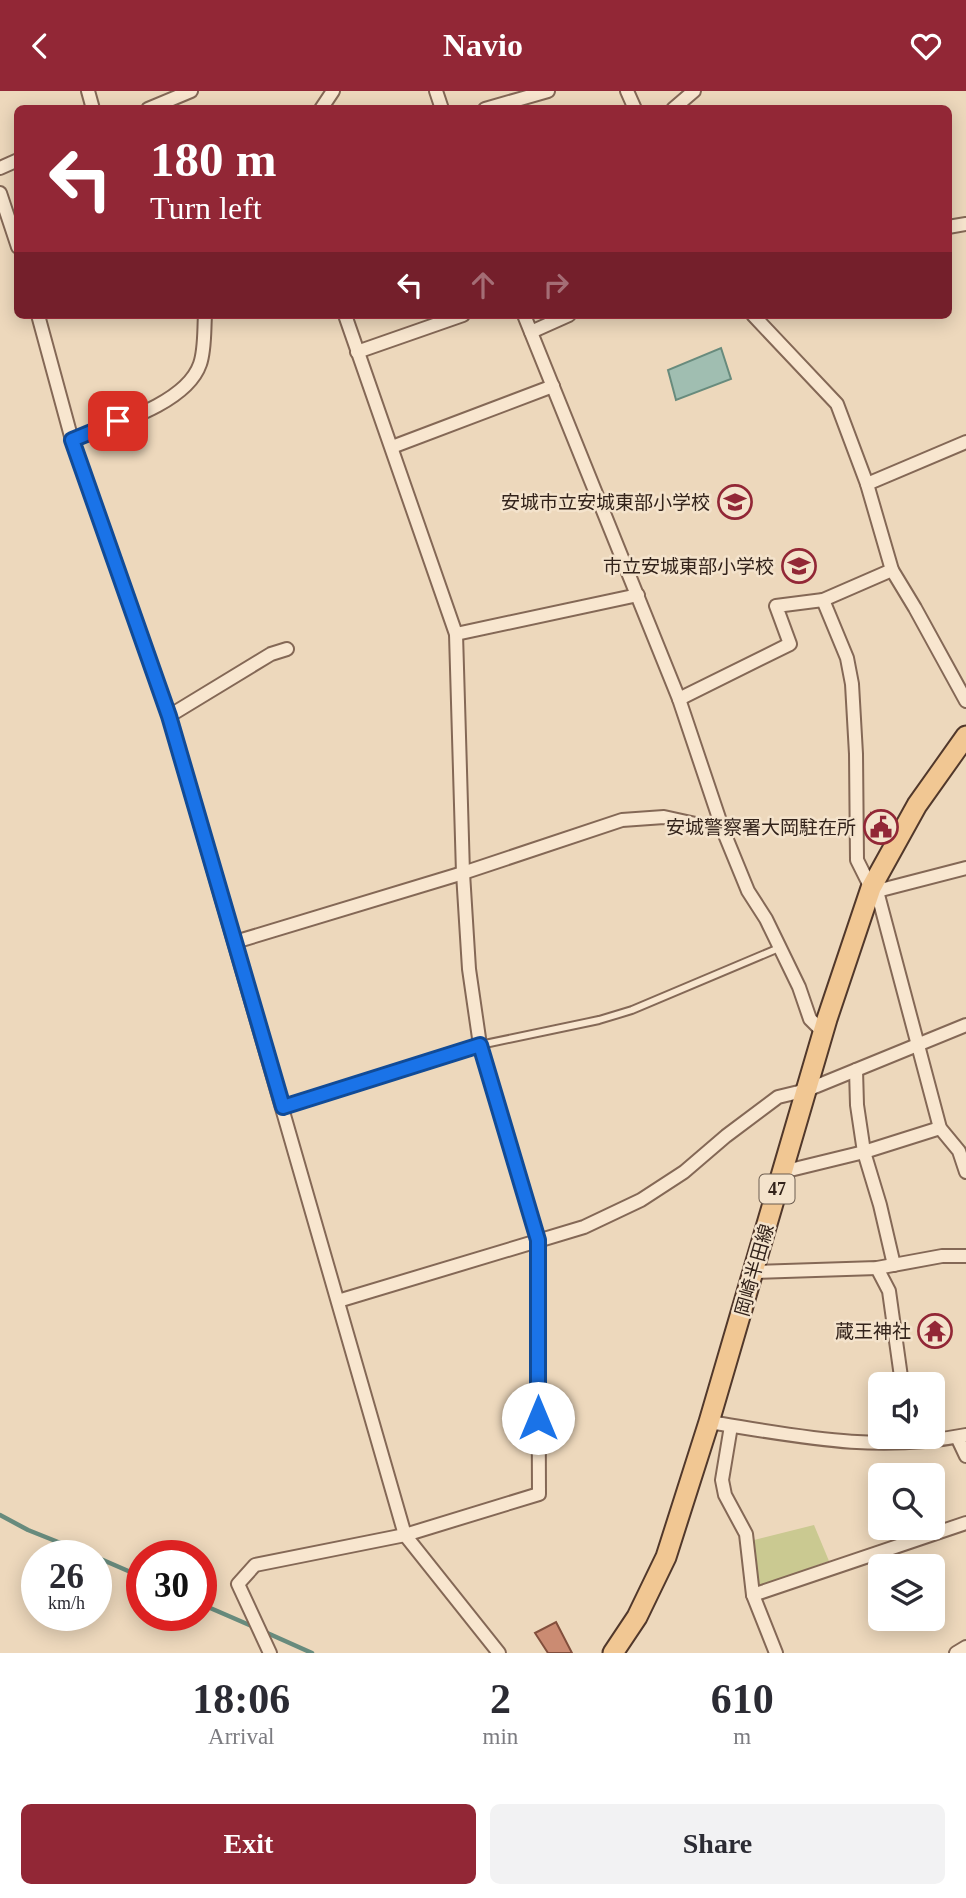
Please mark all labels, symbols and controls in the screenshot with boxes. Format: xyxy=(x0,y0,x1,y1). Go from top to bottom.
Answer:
icon: back xyxy=(21,27,59,65)
text: Navio xyxy=(443,27,523,63)
icon: heart xyxy=(907,27,945,65)
text: 180 m xyxy=(150,132,277,187)
icon: left xyxy=(35,133,126,224)
text: Turn left xyxy=(150,190,262,226)
icon: left xyxy=(391,266,429,304)
icon: ahead xyxy=(464,266,502,304)
icon: right xyxy=(537,266,575,304)
pin xyxy=(88,391,148,451)
icon: arrive xyxy=(99,402,137,440)
school or university icon: 安城市立安城東部小学校 xyxy=(716,483,754,521)
place label: 安城市立安城東部小学校 xyxy=(501,492,710,513)
school or university icon: 市立安城東部小学校 xyxy=(780,547,818,585)
place label: 市立安城東部小学校 xyxy=(603,556,774,577)
public building icon: 安城警察署大岡駐在所 xyxy=(862,808,900,846)
place label: 安城警察署大岡駐在所 xyxy=(666,817,856,838)
road number: 47 xyxy=(760,1175,794,1203)
street label: 岡崎半田線 xyxy=(731,1222,778,1319)
temple icon: 蔵王神社 xyxy=(916,1312,954,1350)
place label: 蔵王神社 xyxy=(835,1321,911,1342)
map controls xyxy=(868,1372,945,1631)
button: sound xyxy=(868,1372,945,1449)
position arrow xyxy=(501,1381,575,1455)
button: search xyxy=(868,1463,945,1540)
speed limit sign: 30 xyxy=(126,1540,217,1631)
button: layers xyxy=(868,1554,945,1631)
text: 26 xyxy=(49,1557,84,1596)
text: km/h xyxy=(48,1593,85,1613)
text: 18:06 xyxy=(192,1676,290,1722)
text: 2 xyxy=(490,1676,511,1722)
text: 610 xyxy=(711,1676,774,1722)
text: Arrival xyxy=(208,1724,275,1749)
text: min xyxy=(483,1724,518,1749)
text: m xyxy=(733,1724,751,1749)
button: Exit xyxy=(21,1804,476,1884)
button: Share xyxy=(490,1804,945,1884)

